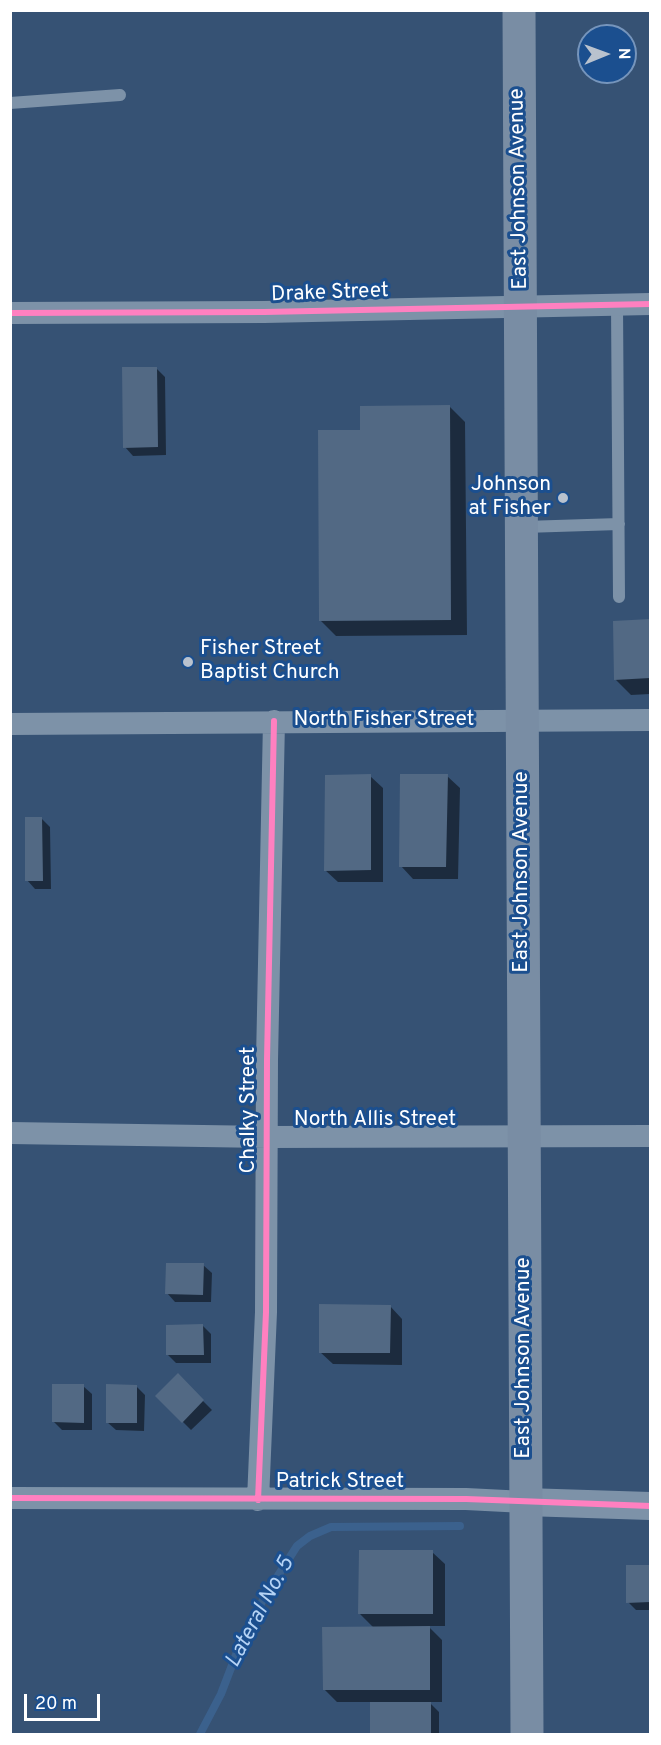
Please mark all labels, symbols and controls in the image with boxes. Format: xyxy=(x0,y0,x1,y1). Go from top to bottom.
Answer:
north arrow xyxy=(577,24,637,84)
text: N xyxy=(613,48,633,60)
street label: East Johnson Avenue xyxy=(506,88,534,290)
street label: Drake Street xyxy=(271,279,389,309)
place label: Johnson at Fisher xyxy=(469,473,551,523)
marker: Johnson at Fisher xyxy=(556,491,570,505)
place label: Fisher Street Baptist Church xyxy=(200,637,340,687)
marker: Fisher Street Baptist Church xyxy=(181,655,195,669)
street label: North Fisher Street xyxy=(294,708,474,734)
street label: East Johnson Avenue xyxy=(510,771,536,973)
street label: Chalky Street xyxy=(237,1047,263,1173)
street label: North Allis Street xyxy=(294,1108,456,1134)
street label: East Johnson Avenue xyxy=(512,1257,538,1459)
street label: Patrick Street xyxy=(276,1470,404,1496)
water label: Lateral No. 5 xyxy=(221,1553,301,1673)
scale bar xyxy=(27,1682,104,1720)
text: 20 m xyxy=(35,1693,77,1716)

